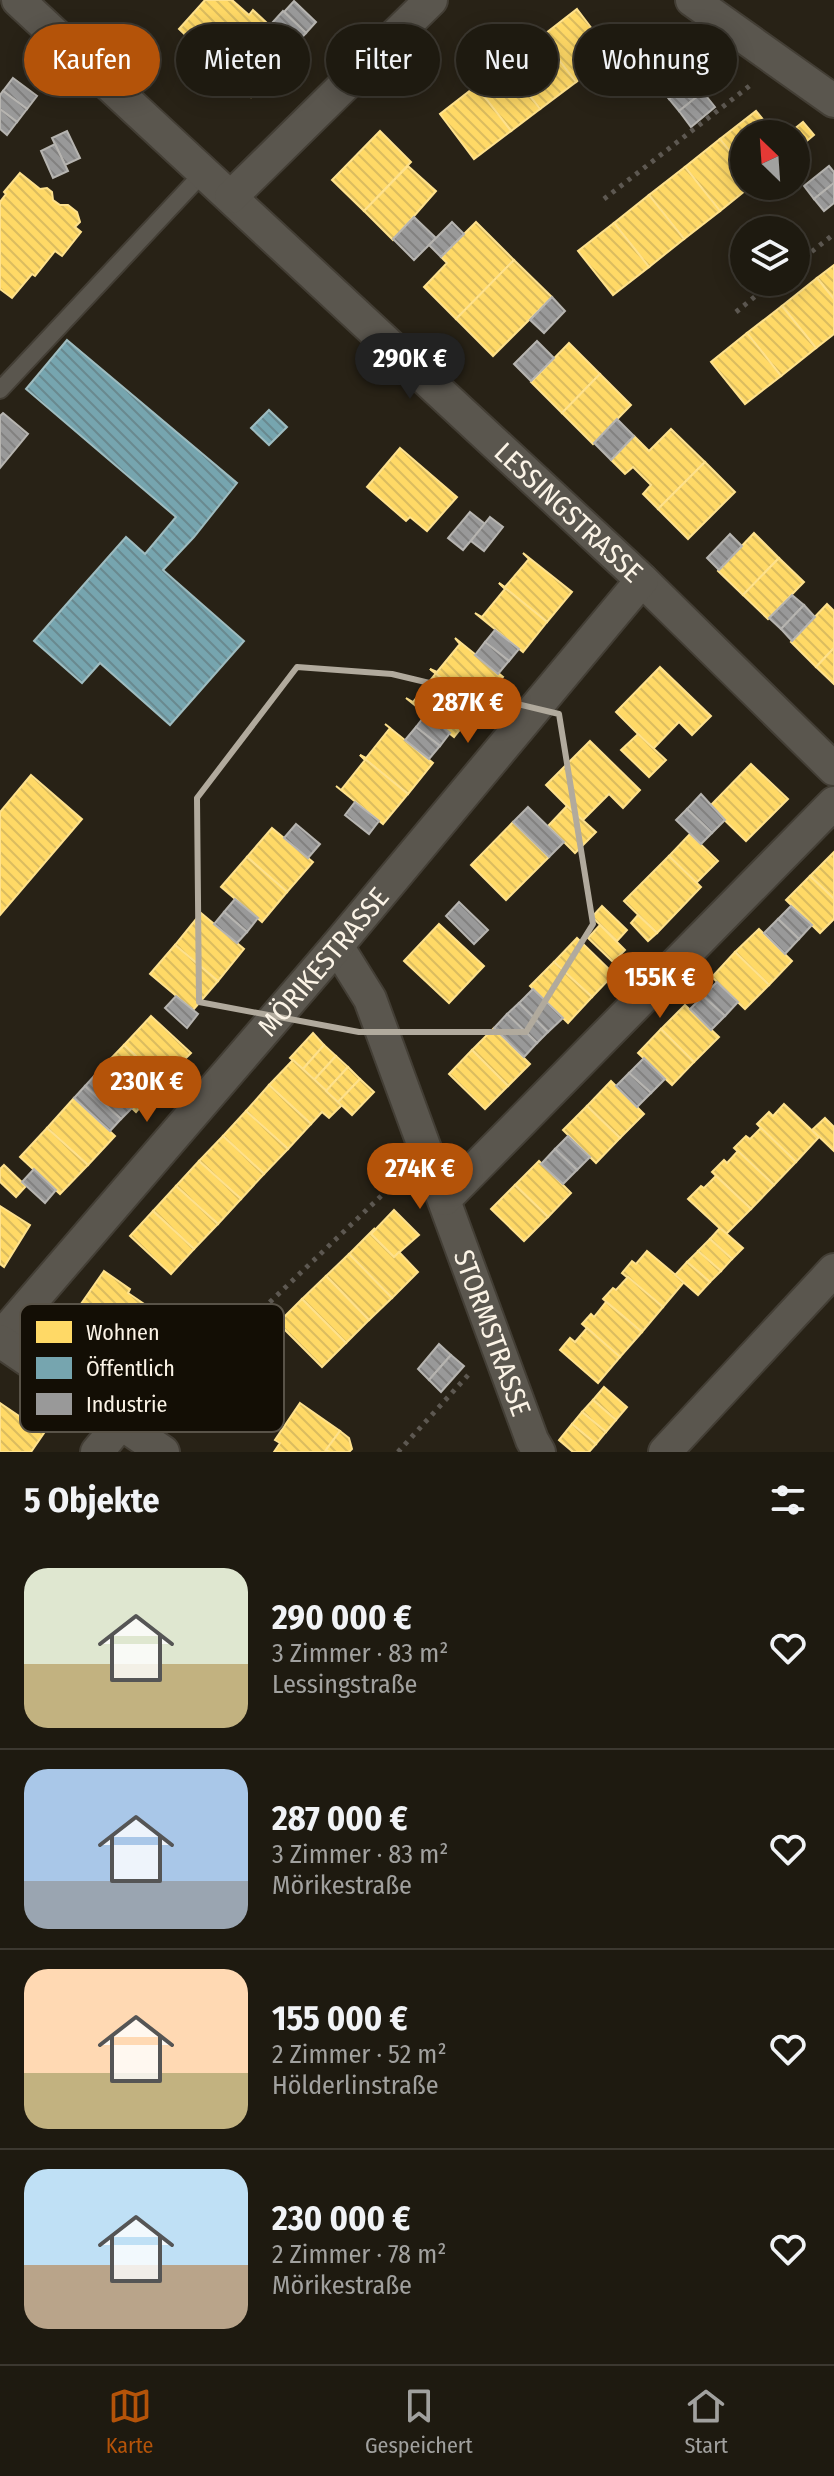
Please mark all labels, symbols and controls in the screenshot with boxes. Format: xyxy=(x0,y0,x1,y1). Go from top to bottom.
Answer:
chip: Kaufen xyxy=(24,24,160,96)
chip: Mieten xyxy=(176,24,310,96)
chip: Filter xyxy=(326,24,440,96)
chip: Neu xyxy=(456,24,558,96)
chip: Wohnung xyxy=(574,24,737,96)
north arrow xyxy=(730,120,810,200)
map controls xyxy=(730,120,810,296)
button: layers xyxy=(730,216,810,296)
pin: 290K € xyxy=(345,333,475,401)
text: 290K € xyxy=(373,343,447,374)
street label: LESSINGSTRASSE xyxy=(488,436,649,589)
pin: 287K € xyxy=(403,677,533,745)
text: 287K € xyxy=(433,687,503,718)
street label: MÖRIKESTRASSE xyxy=(251,881,396,1043)
pin: 155K € xyxy=(595,952,725,1020)
text: 155K € xyxy=(625,962,695,993)
pin: 230K € xyxy=(82,1056,212,1124)
text: 230K € xyxy=(111,1066,183,1097)
pin: 274K € xyxy=(355,1143,485,1211)
text: 274K € xyxy=(385,1153,455,1184)
street label: STORMSTRASSE xyxy=(447,1245,538,1421)
legend xyxy=(20,1304,284,1432)
text: Wohnen xyxy=(86,1319,159,1346)
text: Öffentlich xyxy=(86,1355,175,1382)
text: Industrie xyxy=(86,1391,167,1418)
icon: filters xyxy=(766,1478,810,1522)
text: 5 Objekte xyxy=(24,1480,160,1521)
text: 290 000 € xyxy=(272,1597,412,1638)
icon: home xyxy=(88,1600,184,1696)
icon: heart xyxy=(766,1626,810,1670)
text: 3 Zimmer · 83 m² xyxy=(272,1638,448,1669)
text: Lessingstraße xyxy=(272,1669,417,1700)
text: 287 000 € xyxy=(272,1798,408,1839)
icon: home xyxy=(88,1801,184,1897)
icon: heart xyxy=(766,1827,810,1871)
text: 3 Zimmer · 83 m² xyxy=(272,1839,448,1870)
text: Mörikestraße xyxy=(272,1870,412,1901)
text: 155 000 € xyxy=(272,1998,408,2039)
icon: home xyxy=(88,2001,184,2097)
icon: heart xyxy=(766,2027,810,2071)
text: 2 Zimmer · 52 m² xyxy=(272,2039,447,2070)
text: Hölderlinstraße xyxy=(272,2070,439,2101)
text: 230 000 € xyxy=(272,2198,410,2239)
icon: home xyxy=(88,2201,184,2297)
icon: heart xyxy=(766,2227,810,2271)
text: 2 Zimmer · 78 m² xyxy=(272,2239,446,2270)
text: Mörikestraße xyxy=(272,2270,412,2301)
tab: Karte xyxy=(106,2384,153,2459)
tab: Gespeichert xyxy=(365,2384,473,2459)
tab: Start xyxy=(684,2384,728,2459)

